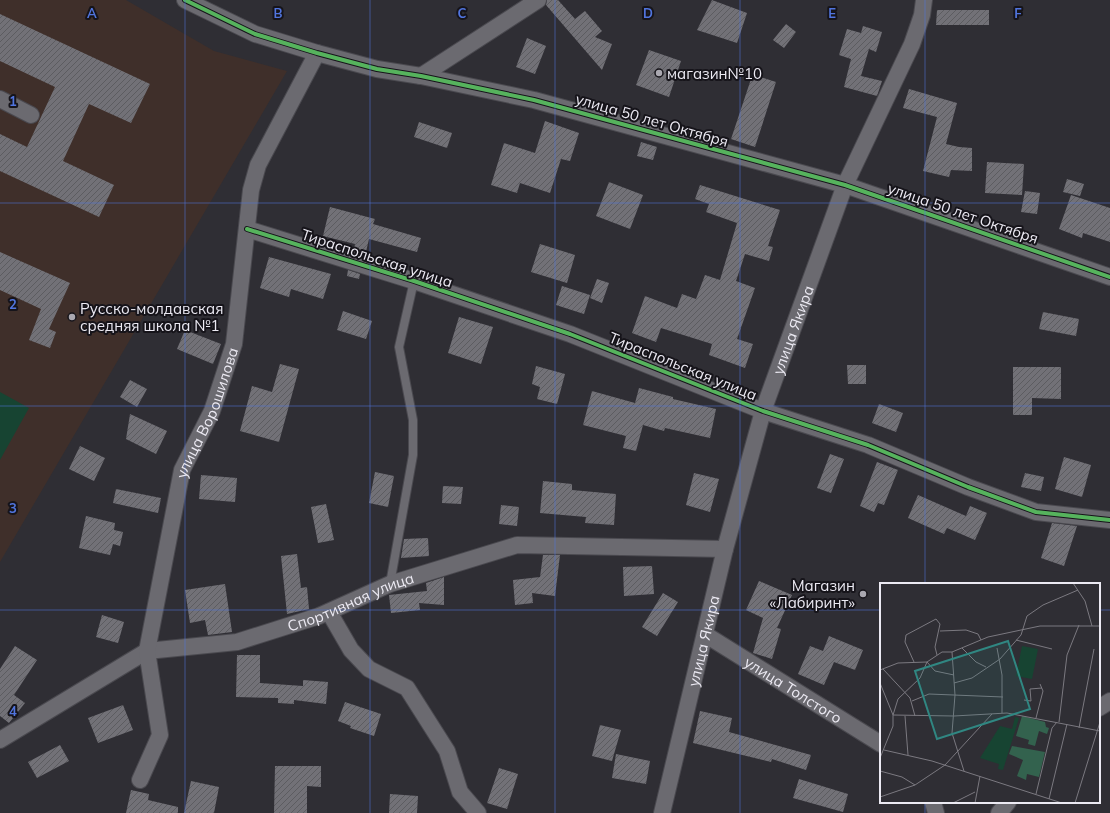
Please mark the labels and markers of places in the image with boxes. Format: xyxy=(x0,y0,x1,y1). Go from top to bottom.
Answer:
place label: магазин№10 xyxy=(667,64,762,83)
marker: магазин№10 xyxy=(654,68,664,78)
place label: Русско-молдавская средняя школа №1 xyxy=(80,299,224,335)
marker: Русско-молдавская средняя школа №1 xyxy=(67,312,77,322)
place label: Магазин «Лабиринт» xyxy=(770,576,855,612)
marker: Магазин «Лабиринт» xyxy=(858,589,868,599)

